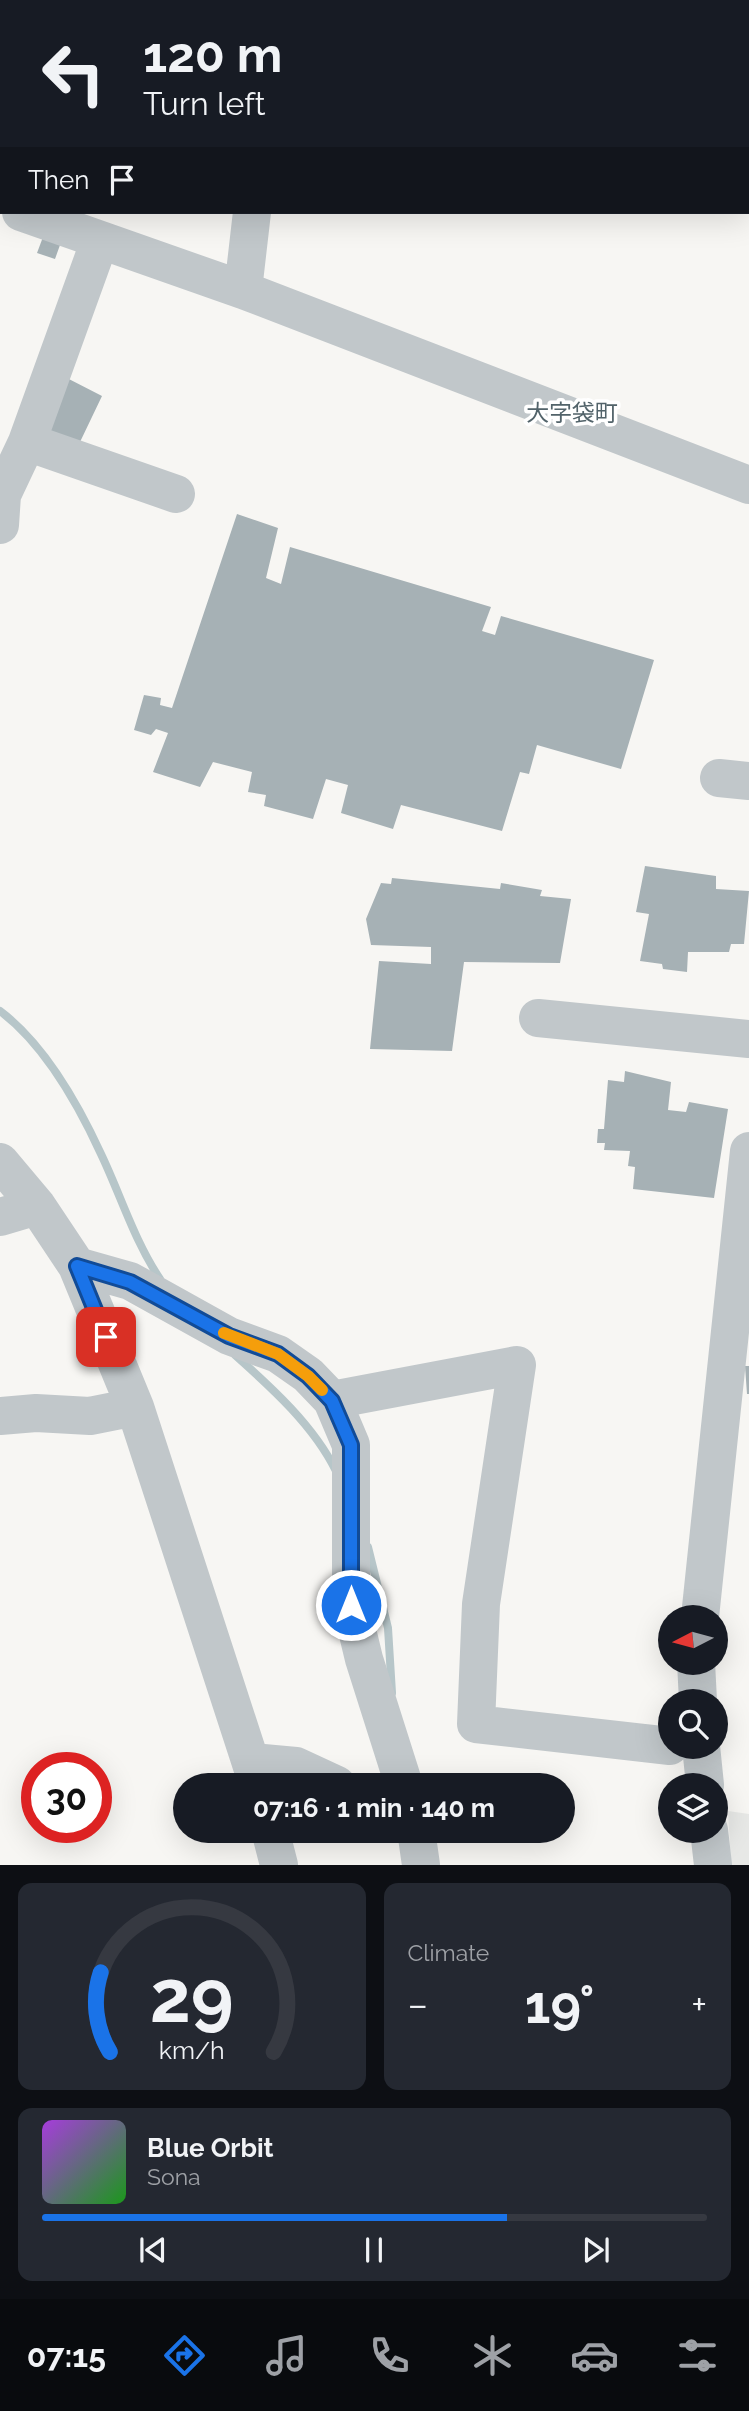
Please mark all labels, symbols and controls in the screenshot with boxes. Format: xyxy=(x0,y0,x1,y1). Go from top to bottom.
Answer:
text: 120 m xyxy=(143,26,282,83)
icon: left xyxy=(28,28,119,119)
text: Turn left xyxy=(143,85,265,122)
icon: arrive xyxy=(103,161,141,199)
text: Then xyxy=(28,165,89,195)
district label: 大字袋町 xyxy=(526,399,618,426)
pin xyxy=(76,1307,136,1367)
icon: arrive xyxy=(87,1318,125,1356)
position arrow xyxy=(314,1568,388,1642)
north arrow xyxy=(658,1605,728,1675)
map controls xyxy=(658,1605,728,1843)
button: search xyxy=(658,1689,728,1759)
speed limit sign: 30 xyxy=(21,1752,112,1843)
button: layers xyxy=(658,1773,728,1843)
text: 07:16 · 1 min · 140 m xyxy=(253,1793,495,1823)
text: Climate xyxy=(408,1939,489,1966)
text: 29 xyxy=(150,1955,234,2040)
text: 19° xyxy=(525,1974,594,2035)
text: − xyxy=(408,1982,428,2027)
text: + xyxy=(691,1982,707,2027)
text: km/h xyxy=(159,2035,225,2065)
text: Blue Orbit xyxy=(147,2133,274,2163)
text: Sona xyxy=(147,2163,201,2190)
icon: previous xyxy=(134,2231,172,2269)
icon: pause xyxy=(355,2231,393,2269)
icon: next xyxy=(577,2231,615,2269)
icon: directions xyxy=(160,2331,209,2380)
icon: music xyxy=(262,2331,311,2380)
icon: phone xyxy=(365,2331,414,2380)
icon: climate xyxy=(468,2331,517,2380)
icon: car xyxy=(570,2331,619,2380)
icon: filters xyxy=(673,2331,722,2380)
text: 07:15 xyxy=(27,2337,106,2374)

